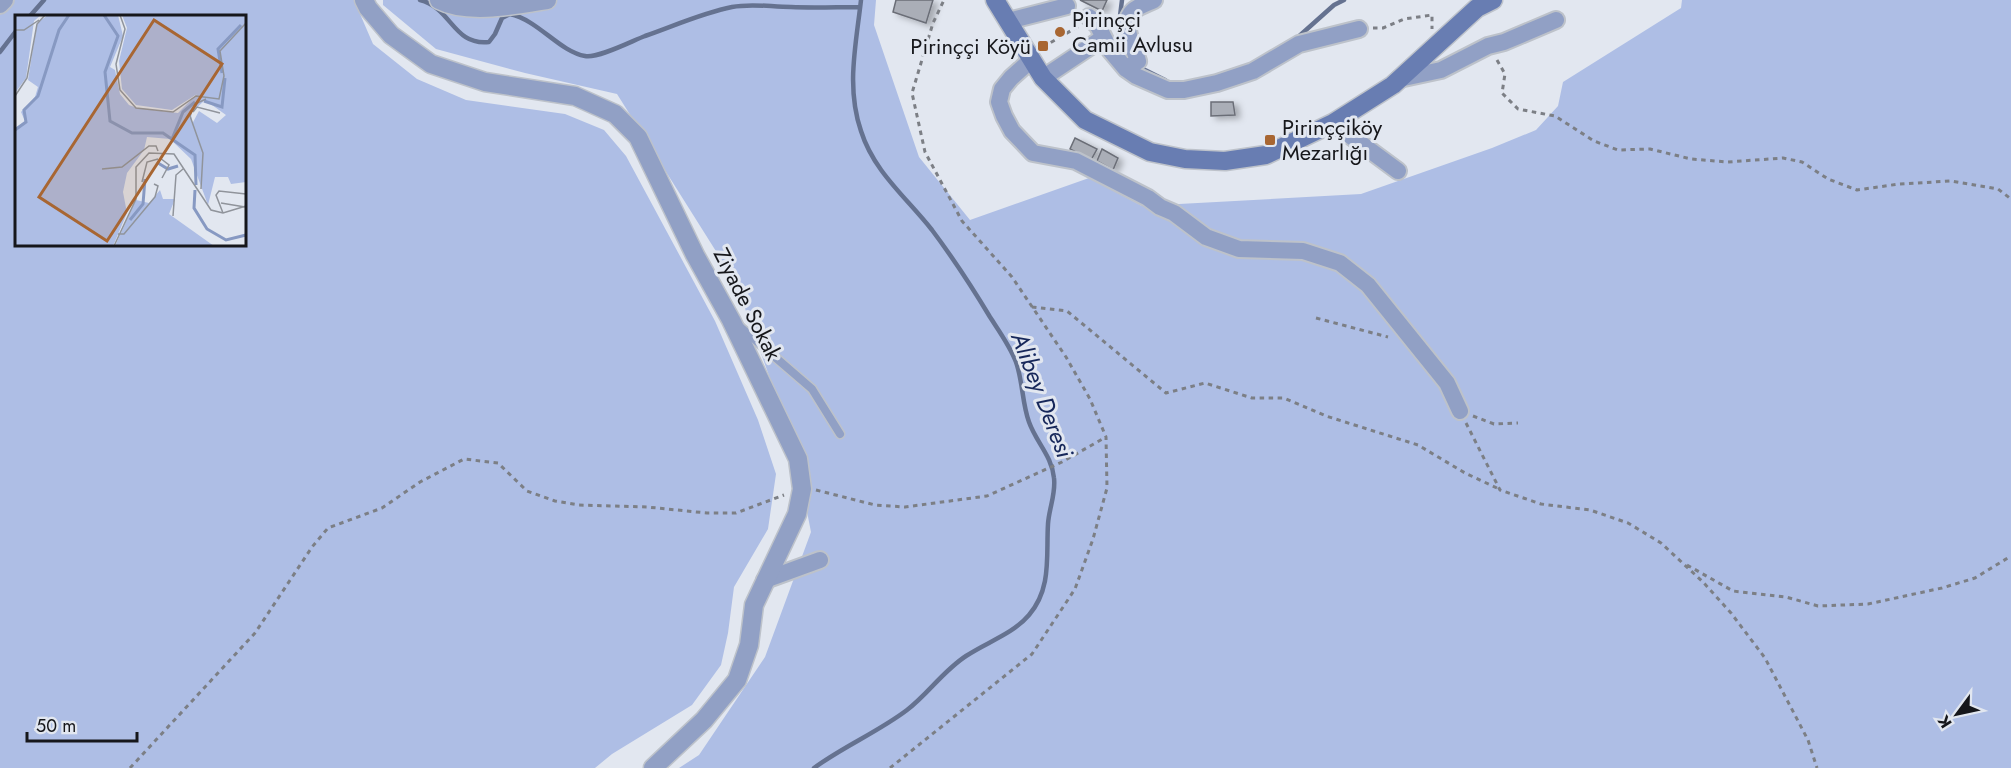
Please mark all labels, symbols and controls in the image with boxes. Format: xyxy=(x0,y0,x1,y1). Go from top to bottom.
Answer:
place label: Pirinççi Camii Avlusu xyxy=(1072,3,1193,60)
inset map xyxy=(15,15,246,246)
marker: Pirinççi Camii Avlusu xyxy=(1053,25,1067,39)
place label: Pirinççi Köyü xyxy=(910,30,1031,62)
marker: Pirinççi Köyü xyxy=(1036,39,1050,53)
place label: Pirinççiköy Mezarlığı xyxy=(1282,111,1382,168)
marker: Pirinççiköy Mezarlığı xyxy=(1263,133,1277,147)
street label: Ziyade Sokak xyxy=(706,242,790,366)
water label: Alibey Deresi xyxy=(1002,326,1083,464)
north arrow xyxy=(1927,684,1987,744)
scale bar xyxy=(27,705,136,743)
text: K xyxy=(1932,710,1958,733)
text: 50 m xyxy=(36,713,76,739)

